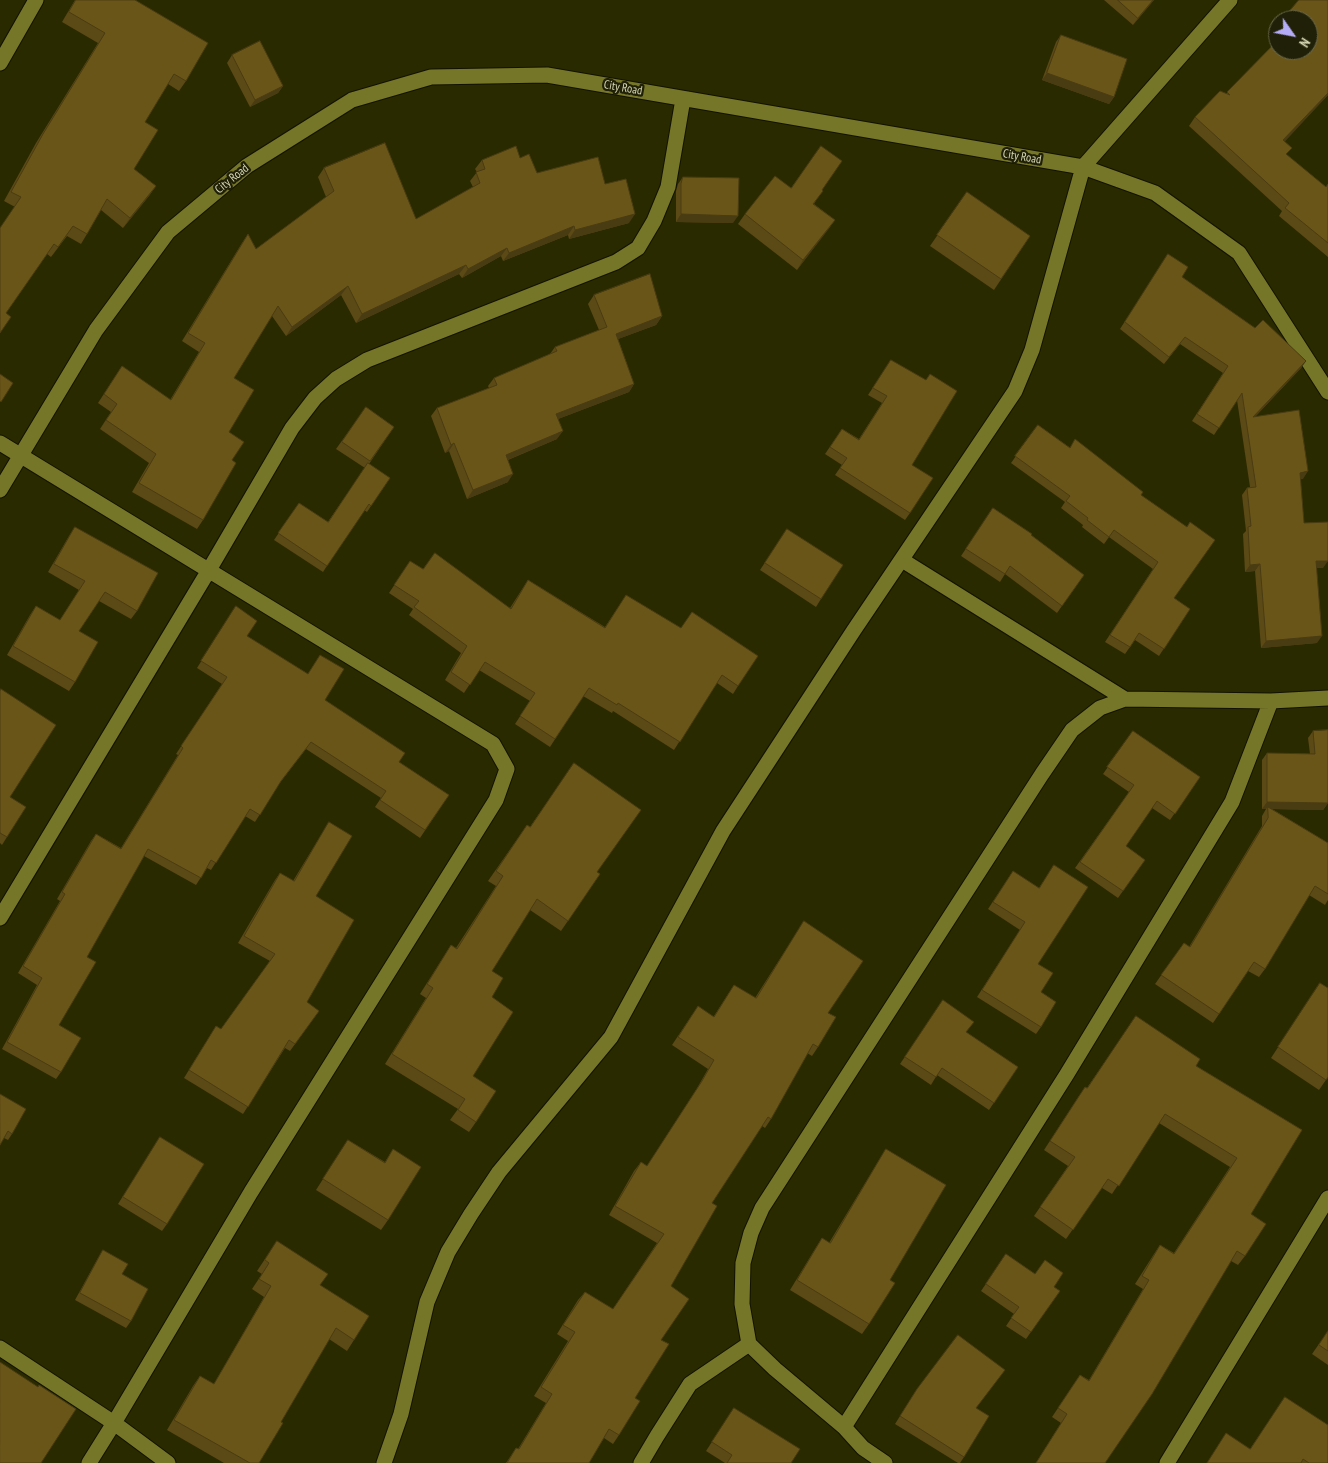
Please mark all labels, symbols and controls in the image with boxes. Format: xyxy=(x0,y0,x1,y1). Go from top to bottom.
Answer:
north arrow xyxy=(1268,10,1318,60)
text: N xyxy=(1295,35,1314,51)
street label: City Road xyxy=(603,78,643,98)
street label: City Road xyxy=(1002,147,1042,167)
street label: City Road xyxy=(212,161,252,197)

